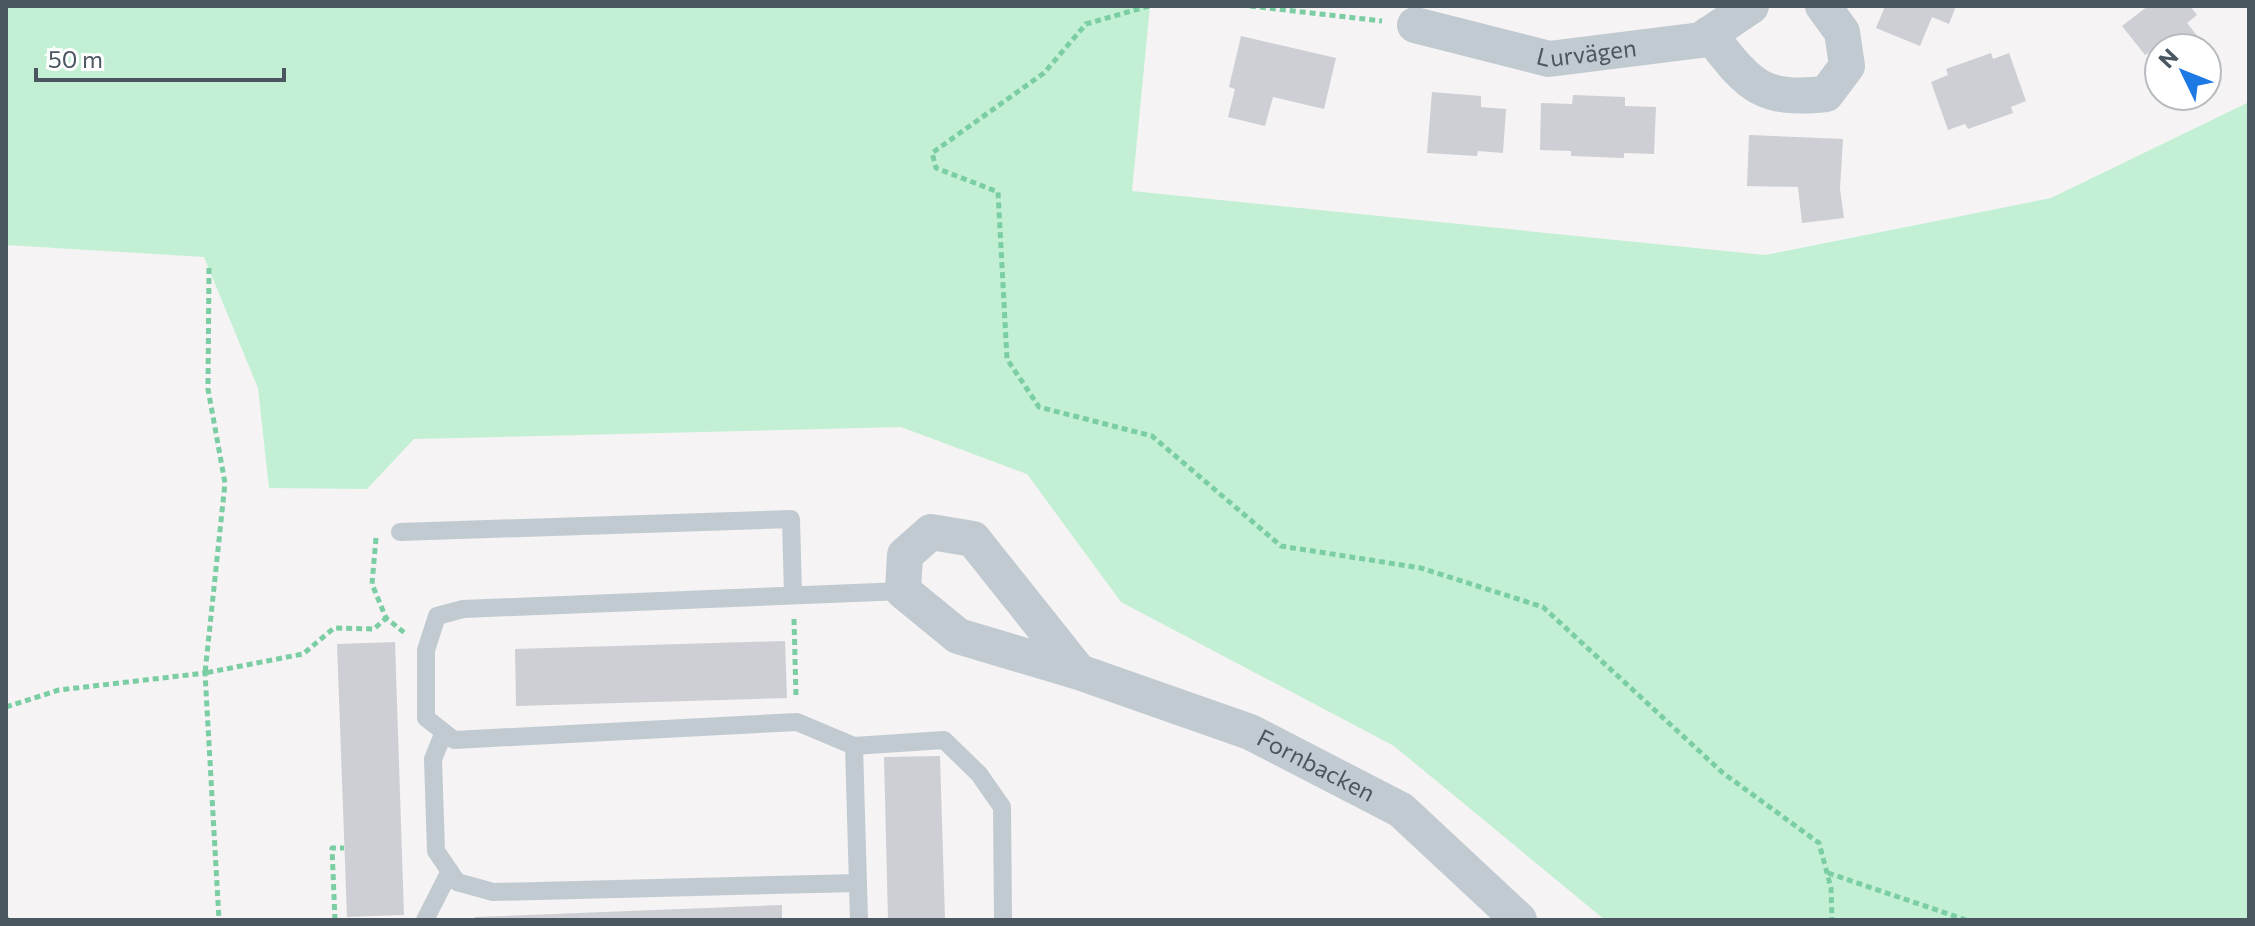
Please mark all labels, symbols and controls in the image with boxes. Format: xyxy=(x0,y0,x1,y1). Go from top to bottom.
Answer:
scale bar xyxy=(36,32,284,82)
street label: Lurvägen xyxy=(1534,32,1638,72)
north arrow xyxy=(2143,32,2223,112)
text: N xyxy=(2153,43,2184,73)
text: 50 m xyxy=(48,44,103,73)
street label: Fornbacken xyxy=(1253,722,1380,807)

